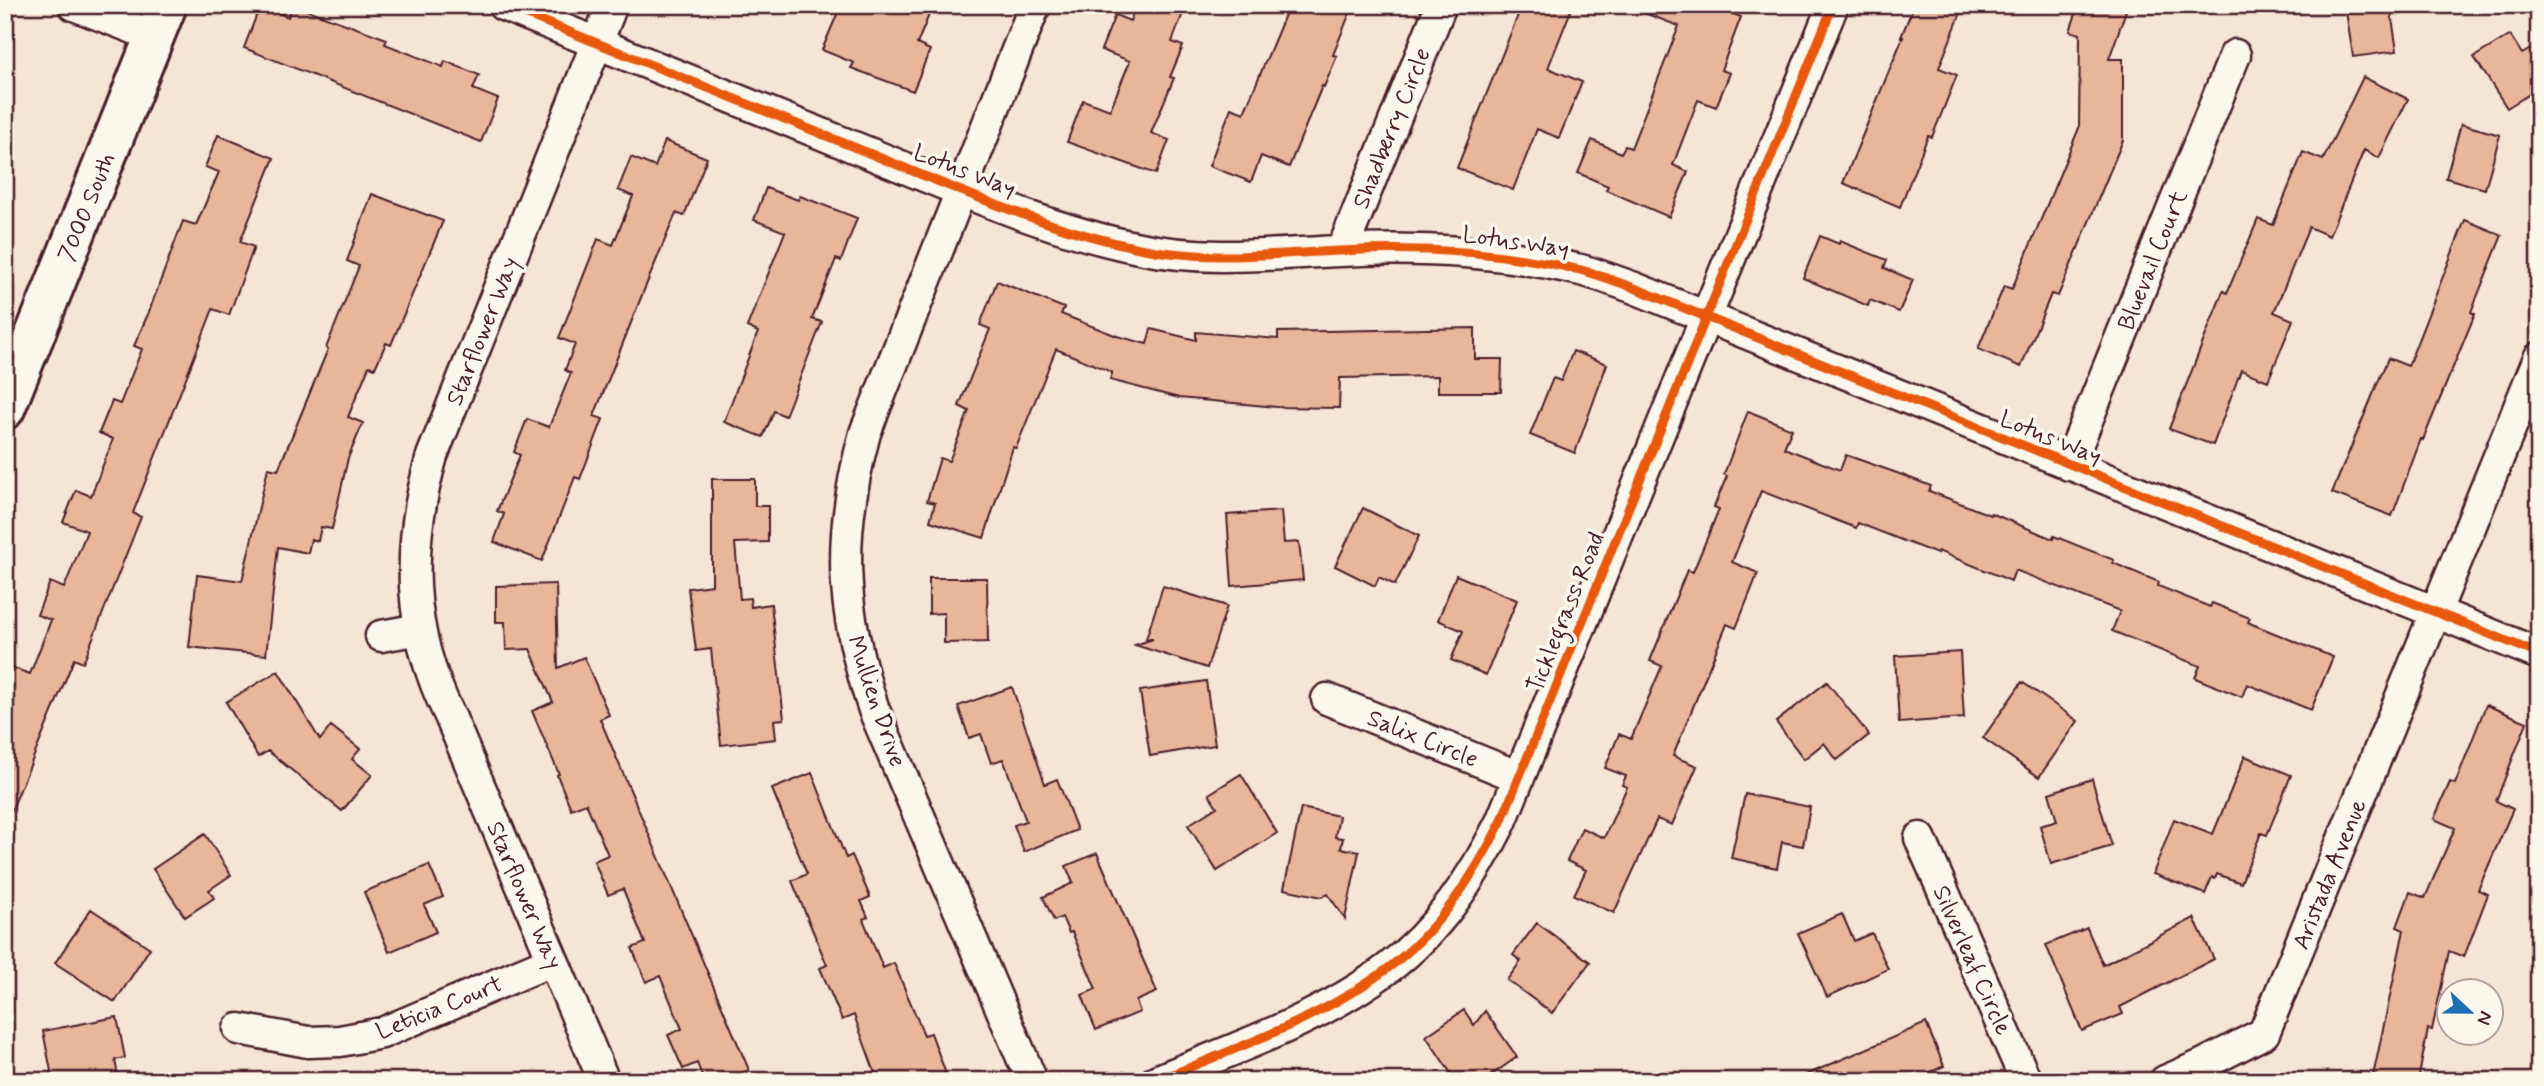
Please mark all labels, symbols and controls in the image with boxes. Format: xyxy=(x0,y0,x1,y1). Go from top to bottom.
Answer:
street label: Shadberry Circle xyxy=(1346,44,1439,214)
street label: Lotus Way xyxy=(909,138,1020,205)
street label: 7000 South xyxy=(52,149,123,267)
street label: Bluevail Court xyxy=(2111,186,2196,335)
street label: Lotus Way xyxy=(1460,220,1571,265)
street label: Starflower Way xyxy=(439,253,527,410)
street label: Lotus Way xyxy=(1995,404,2106,473)
street label: Ticklegrass Road xyxy=(1520,528,1615,698)
street label: Mullien Drive xyxy=(839,632,913,771)
street label: Salix Circle xyxy=(1362,703,1483,776)
street label: Aristada Avenue xyxy=(2286,795,2375,954)
street label: Starflower Way xyxy=(479,817,569,974)
street label: Silverleaf Circle xyxy=(1925,881,2018,1040)
street label: Leticia Court xyxy=(372,969,507,1048)
north arrow xyxy=(2436,978,2506,1048)
text: N xyxy=(2470,1007,2498,1028)

